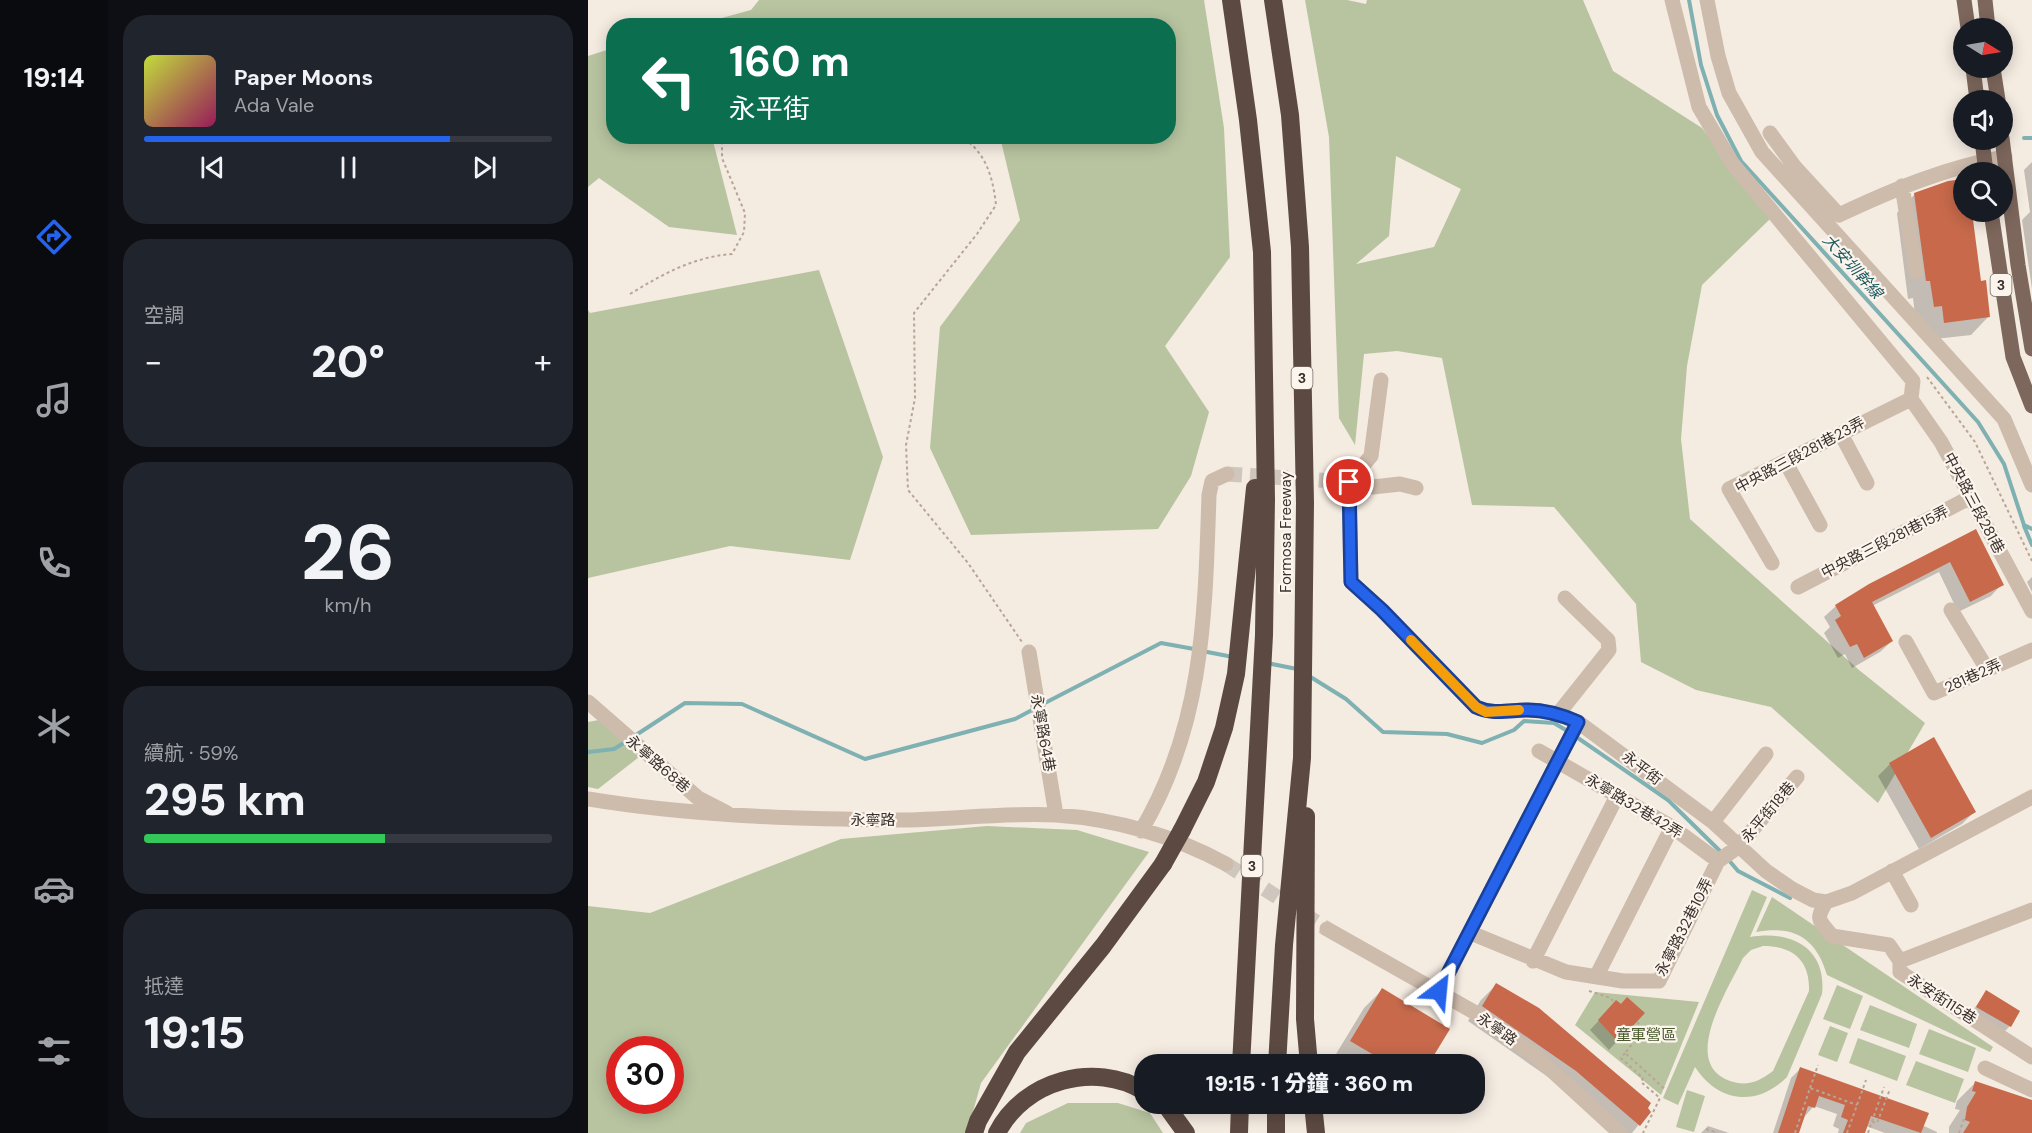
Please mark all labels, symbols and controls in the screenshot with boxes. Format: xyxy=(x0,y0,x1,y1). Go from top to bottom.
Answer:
north arrow xyxy=(1953,18,2013,78)
map controls xyxy=(1953,18,2013,222)
text: 160 m xyxy=(729,34,850,89)
icon: left xyxy=(630,42,708,120)
text: 19:14 xyxy=(23,60,85,95)
text: Paper Moons xyxy=(234,63,373,92)
button: sound xyxy=(1953,90,2013,150)
text: 永平街 xyxy=(729,91,810,126)
text: Ada Vale xyxy=(234,92,314,118)
icon: previous xyxy=(196,151,229,184)
icon: pause xyxy=(332,151,365,184)
icon: next xyxy=(468,151,501,184)
button: search xyxy=(1953,162,2013,222)
icon: directions xyxy=(33,216,75,258)
water label: 大安圳幹線 xyxy=(1818,230,1889,305)
road number: 3 xyxy=(1990,274,2012,296)
text: 空調 xyxy=(144,302,184,328)
text: 20° xyxy=(311,332,385,391)
text: − xyxy=(144,340,162,383)
text: + xyxy=(534,340,552,383)
road number: 3 xyxy=(1292,367,1312,389)
icon: music xyxy=(33,379,75,421)
street label: 中央路三段281巷23弄 xyxy=(1732,412,1868,498)
street label: 中央路三段281巷 xyxy=(1939,449,2009,557)
pin xyxy=(1323,456,1374,507)
icon: arrive xyxy=(1332,465,1365,498)
street label: Formosa Freeway xyxy=(1276,471,1296,593)
street label: 中央路三段281巷15弄 xyxy=(1818,501,1952,583)
text: 26 xyxy=(301,502,395,603)
icon: phone xyxy=(33,542,75,584)
text: km/h xyxy=(324,592,372,618)
street label: 281巷2弄 xyxy=(1941,655,2005,697)
street label: 永寧路64巷 xyxy=(1026,693,1060,773)
icon: climate xyxy=(33,705,75,747)
street label: 永寧路68巷 xyxy=(622,731,694,797)
text: 續航 · 59% xyxy=(144,740,239,766)
street label: 永平街 xyxy=(1618,746,1666,790)
street label: 永寧路32巷42弄 xyxy=(1582,769,1686,843)
text: 295 km xyxy=(144,770,306,829)
street label: 永平街18巷 xyxy=(1737,777,1799,847)
street label: 永寧路 xyxy=(850,810,896,830)
road number: 3 xyxy=(1242,855,1262,877)
icon: car xyxy=(33,868,75,910)
street label: 永寧路32巷10弄 xyxy=(1651,875,1717,979)
position arrow xyxy=(1407,959,1471,1023)
street label: 永安街115巷 xyxy=(1904,969,1980,1029)
text: 抵達 xyxy=(144,973,184,999)
text: 19:15 xyxy=(144,1003,246,1062)
street label: 永寧路 xyxy=(1473,1008,1521,1050)
park label: 童軍營區 xyxy=(1616,1025,1676,1045)
icon: filters xyxy=(33,1030,75,1072)
speed limit sign: 30 xyxy=(606,1036,684,1114)
text: 19:15 · 1 分鐘 · 360 m xyxy=(1206,1069,1413,1098)

